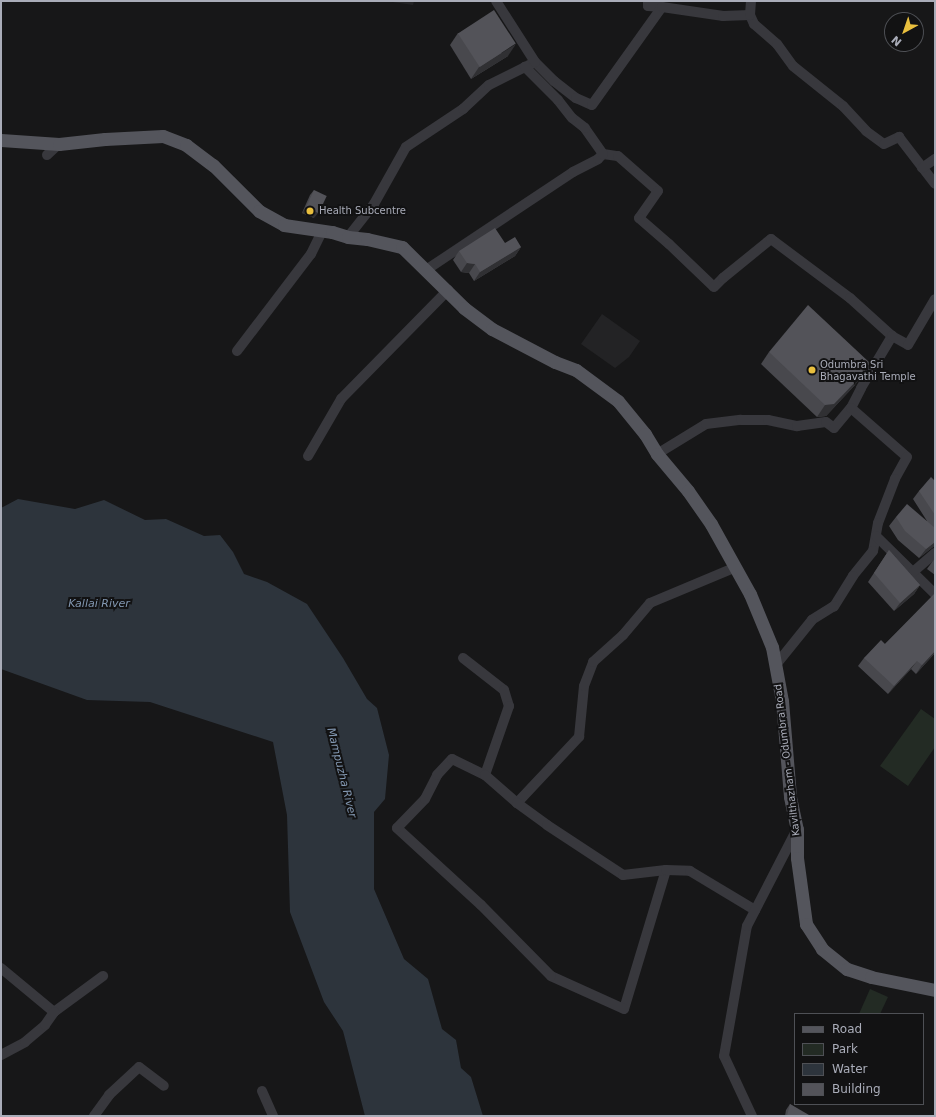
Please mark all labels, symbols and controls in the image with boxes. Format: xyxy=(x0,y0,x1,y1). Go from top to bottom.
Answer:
north arrow xyxy=(884,12,924,52)
text: N xyxy=(889,33,904,49)
marker: Health Subcentre xyxy=(304,205,316,217)
place label: Health Subcentre xyxy=(319,205,406,217)
place label: Odumbra Sri Bhagavathi Temple xyxy=(820,358,916,382)
marker: Odumbra Sri Bhagavathi Temple xyxy=(807,365,817,375)
water label: Kallai River xyxy=(68,597,130,611)
street label: Kavilthazham - Odumbra Road xyxy=(772,683,802,837)
water label: Mampuzha River xyxy=(323,727,359,819)
legend xyxy=(794,1013,924,1105)
text: Road xyxy=(832,1022,862,1036)
text: Park xyxy=(832,1042,858,1056)
text: Water xyxy=(832,1062,867,1076)
text: Building xyxy=(832,1082,881,1096)

